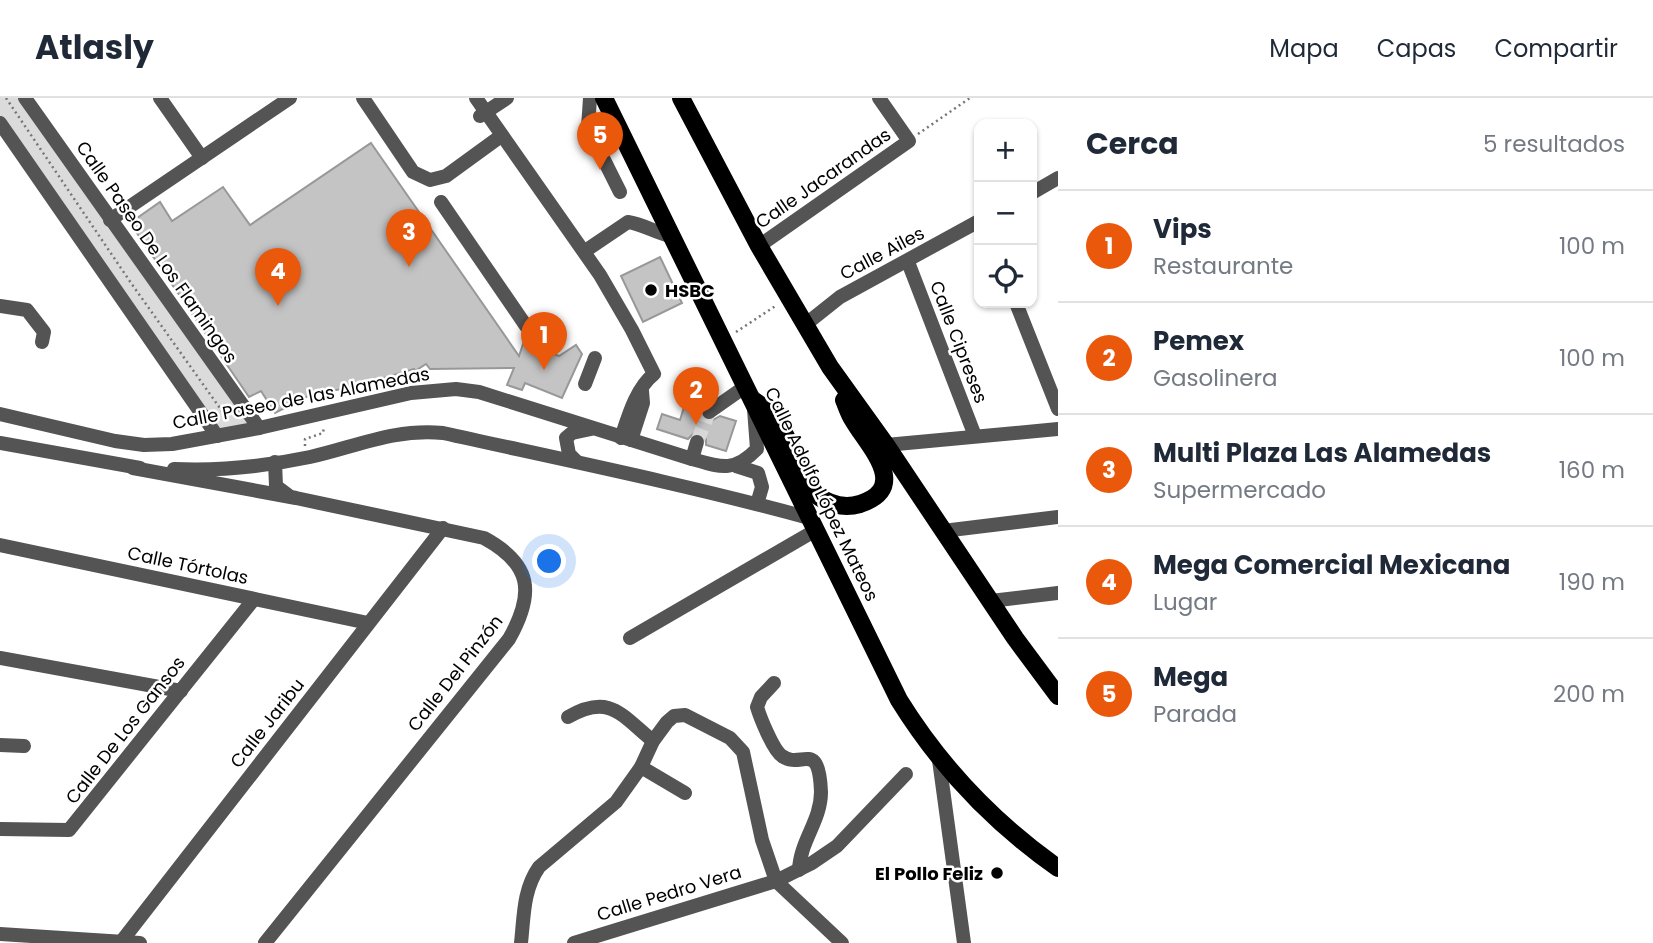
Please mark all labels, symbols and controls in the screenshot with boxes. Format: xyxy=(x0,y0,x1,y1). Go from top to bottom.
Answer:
text: Atlasly xyxy=(35,24,154,71)
text: Mapa xyxy=(1269,32,1339,65)
text: Capas xyxy=(1377,32,1456,65)
text: Compartir xyxy=(1494,32,1618,65)
pin: 5 xyxy=(577,112,623,170)
map controls xyxy=(974,119,1037,308)
button: + xyxy=(974,119,1037,182)
street label: Calle Jacarandas xyxy=(750,122,896,234)
text: Cerca xyxy=(1086,122,1179,165)
text: 5 resultados xyxy=(1483,128,1625,160)
street label: Calle Paseo De Los Flamingos xyxy=(71,136,243,368)
button: − xyxy=(974,182,1037,245)
pin: 3 xyxy=(386,209,432,267)
text: Vips xyxy=(1153,211,1212,247)
street label: Calle Ailes xyxy=(835,220,929,286)
text: 1 xyxy=(1105,230,1113,262)
text: 100 m xyxy=(1559,230,1625,262)
button: locate xyxy=(974,245,1037,308)
pin: 4 xyxy=(255,248,301,306)
text: Restaurante xyxy=(1153,250,1293,282)
street label: Calle Cipreses xyxy=(924,277,994,407)
place label: HSBC xyxy=(665,278,715,303)
marker: HSBC xyxy=(643,282,659,298)
pin: 1 xyxy=(521,312,567,370)
text: Pemex xyxy=(1153,323,1244,359)
text: 2 xyxy=(1102,342,1116,374)
text: 100 m xyxy=(1559,342,1625,374)
street label: Calle Paseo de las Alamedas xyxy=(170,361,432,435)
text: Gasolinera xyxy=(1153,362,1278,394)
pin: 2 xyxy=(673,367,719,425)
street label: Calle Adolfo López Mateos xyxy=(759,383,885,605)
text: Multi Plaza Las Alamedas xyxy=(1153,435,1491,471)
text: 3 xyxy=(1102,454,1116,486)
text: 160 m xyxy=(1559,454,1625,486)
text: Supermercado xyxy=(1153,474,1326,506)
street label: Calle Tórtolas xyxy=(125,540,251,590)
your location xyxy=(532,544,566,578)
text: Mega Comercial Mexicana xyxy=(1153,547,1510,583)
text: 4 xyxy=(1101,566,1117,598)
text: 190 m xyxy=(1559,566,1625,598)
text: Lugar xyxy=(1153,586,1217,618)
street label: Calle Del Pinzón xyxy=(402,610,508,736)
street label: Calle De Los Gansos xyxy=(59,651,191,809)
text: Mega xyxy=(1153,659,1228,695)
street label: Calle Jaribu xyxy=(224,673,310,773)
text: 5 xyxy=(1102,678,1116,710)
text: 200 m xyxy=(1553,678,1625,710)
text: Parada xyxy=(1153,698,1237,730)
street label: Calle Pedro Vera xyxy=(594,859,744,927)
place label: El Pollo Feliz xyxy=(875,861,983,886)
marker: El Pollo Feliz xyxy=(989,865,1005,881)

